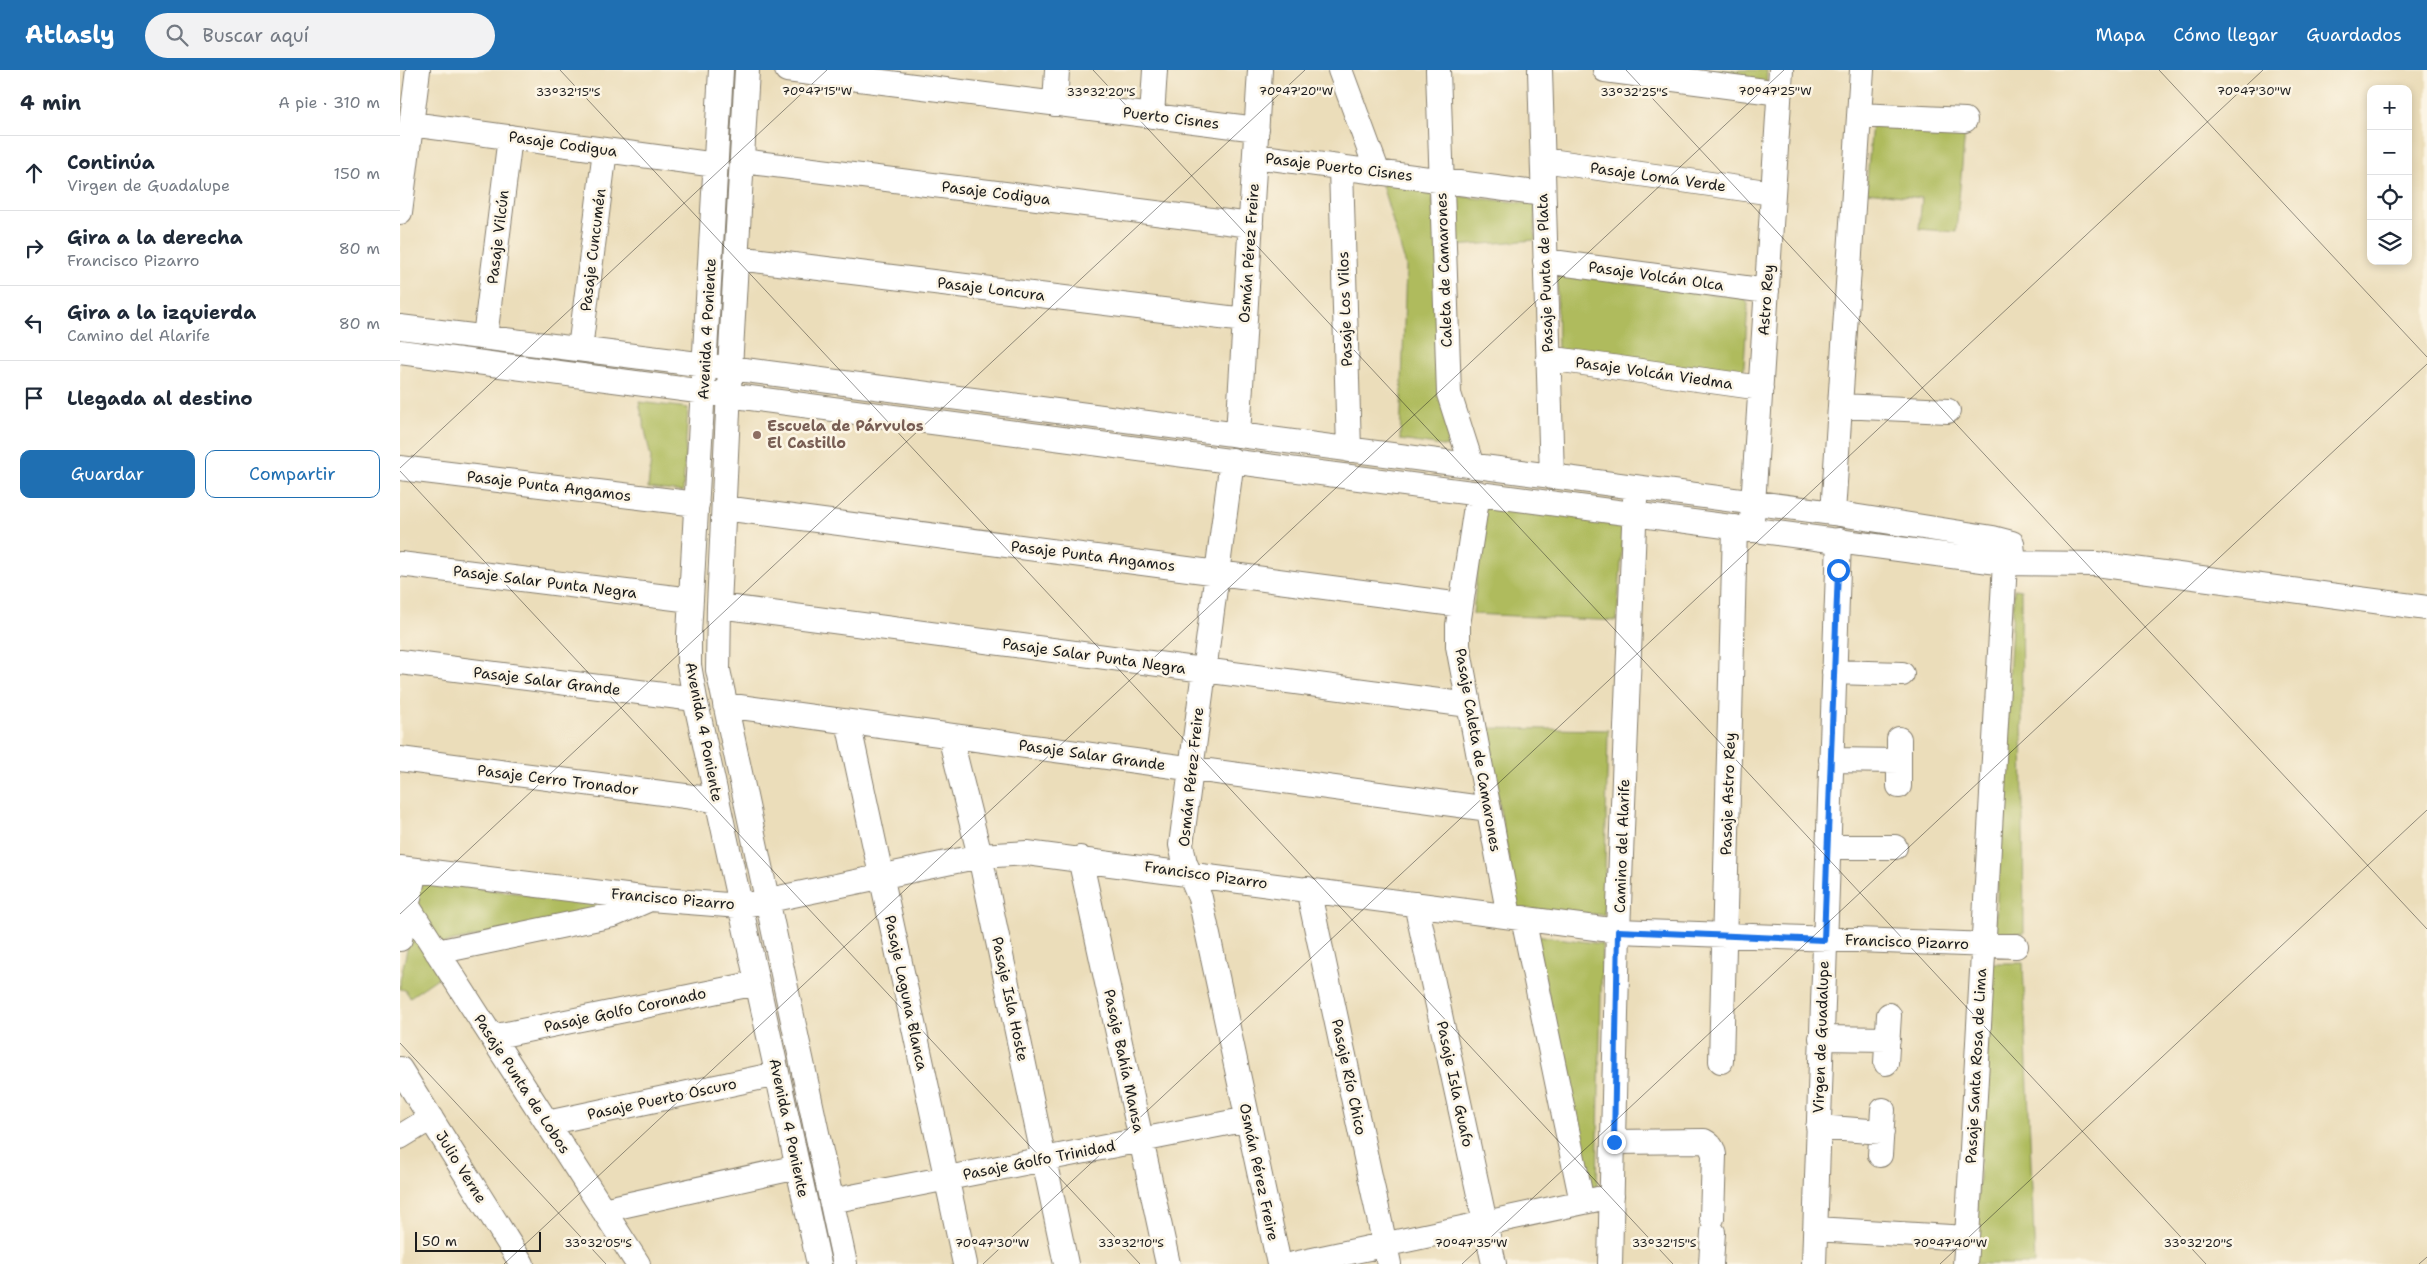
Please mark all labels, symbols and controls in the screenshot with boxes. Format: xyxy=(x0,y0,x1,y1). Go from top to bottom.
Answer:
search box xyxy=(145,13,495,58)
text: Atlasly xyxy=(25,19,115,51)
icon: search xyxy=(163,21,191,49)
text: Buscar aquí xyxy=(203,23,309,48)
text: Mapa xyxy=(2095,23,2145,47)
text: Cómo llegar xyxy=(2173,23,2278,47)
text: Guardados xyxy=(2306,23,2402,47)
text: 70°47'15"W xyxy=(782,83,852,99)
text: 70°47'20"W xyxy=(1259,83,1333,99)
text: 70°47'25"W xyxy=(1738,83,1812,99)
text: 70°47'30"W xyxy=(2217,83,2291,99)
text: 33°32'15"S xyxy=(536,84,601,100)
text: 33°32'20"S xyxy=(1067,84,1136,100)
text: 33°32'25"S xyxy=(1600,84,1668,100)
map controls xyxy=(2367,85,2412,265)
button: + xyxy=(2367,85,2412,130)
text: 4 min xyxy=(20,89,81,117)
text: A pie · 310 m xyxy=(278,92,380,113)
street label: Puerto Cisnes xyxy=(1122,102,1220,134)
street label: Pasaje Codigua xyxy=(507,126,619,162)
button: − xyxy=(2367,130,2412,175)
street label: Pasaje Puerto Cisnes xyxy=(1264,148,1414,186)
text: Continúa xyxy=(67,150,155,175)
street label: Pasaje Loma Verde xyxy=(1589,158,1727,196)
icon: ahead xyxy=(20,159,48,187)
text: 150 m xyxy=(333,163,380,184)
text: Virgen de Guadalupe xyxy=(67,175,230,196)
button: locate xyxy=(2367,175,2412,220)
street label: Pasaje Codigua xyxy=(940,176,1052,210)
street label: Osmán Pérez Freire xyxy=(1234,182,1264,324)
street label: Pasaje Cuncumén xyxy=(576,187,610,313)
street label: Pasaje Vilcún xyxy=(482,189,514,285)
street label: Caleta de Camarones xyxy=(1431,192,1457,348)
street label: Pasaje Punta de Plata xyxy=(1532,193,1558,353)
button: layers xyxy=(2367,220,2412,265)
text: Gira a la derecha xyxy=(67,225,243,250)
icon: right xyxy=(20,234,48,262)
text: 80 m xyxy=(339,238,380,259)
text: Francisco Pizarro xyxy=(67,250,199,271)
street label: Pasaje Los Vilos xyxy=(1333,251,1357,367)
street label: Pasaje Volcán Olca xyxy=(1587,257,1726,296)
street label: Avenida 4 Poniente xyxy=(693,258,721,400)
street label: Astro Rey xyxy=(1754,264,1778,336)
street label: Pasaje Loncura xyxy=(936,272,1047,306)
text: Gira a la izquierda xyxy=(67,300,256,325)
icon: left xyxy=(20,309,48,337)
text: 80 m xyxy=(339,313,380,334)
text: Camino del Alarife xyxy=(67,325,210,346)
street label: Pasaje Volcán Viedma xyxy=(1574,352,1735,394)
icon: arrive xyxy=(20,384,48,412)
text: Llegada al destino xyxy=(67,386,253,411)
place label: Escuela de Párvulos El Castillo xyxy=(767,416,924,453)
marker: Escuela de Párvulos El Castillo xyxy=(751,429,763,441)
button: Guardar xyxy=(20,450,195,498)
button: Compartir xyxy=(205,450,380,498)
street label: Pasaje Punta Angamos xyxy=(466,466,632,506)
street label: Pasaje Punta Angamos xyxy=(1010,536,1176,576)
route start xyxy=(1827,559,1850,582)
street label: Pasaje Salar Punta Negra xyxy=(452,561,639,603)
street label: Pasaje Salar Punta Negra xyxy=(1001,633,1188,679)
street label: Pasaje Caleta de Camarones xyxy=(1450,647,1506,853)
street label: Avenida 4 Poniente xyxy=(681,660,727,804)
street label: Pasaje Salar Grande xyxy=(472,662,622,700)
street label: Osmán Pérez Freire xyxy=(1174,706,1208,848)
street label: Pasaje Astro Rey xyxy=(1716,732,1740,856)
street label: Pasaje Salar Grande xyxy=(1017,735,1167,775)
street label: Pasaje Cerro Tronador xyxy=(476,760,640,800)
street label: Camino del Alarife xyxy=(1610,779,1634,913)
street label: Francisco Pizarro xyxy=(1143,856,1269,894)
street label: Francisco Pizarro xyxy=(610,884,736,914)
street label: Pasaje Laguna Blanca xyxy=(880,913,932,1073)
street label: Francisco Pizarro xyxy=(1845,930,1969,954)
street label: Pasaje Isla Hoste xyxy=(987,935,1033,1063)
street label: Virgen de Guadalupe xyxy=(1808,960,1834,1114)
street label: Pasaje Santa Rosa de Lima xyxy=(1961,967,1991,1164)
street label: Pasaje Golfo Coronado xyxy=(542,983,708,1037)
street label: Pasaje Bahía Mansa xyxy=(1099,987,1149,1135)
street label: Pasaje Punta de Lobos xyxy=(469,1010,575,1158)
street label: Pasaje Río Chico xyxy=(1327,1017,1371,1137)
street label: Pasaje Isla Guafo xyxy=(1432,1019,1478,1149)
street label: Avenida 4 Poniente xyxy=(764,1057,814,1199)
street label: Pasaje Puerto Oscuro xyxy=(586,1073,738,1125)
street label: Osmán Pérez Freire xyxy=(1235,1101,1283,1243)
street label: Julio Verne xyxy=(431,1127,491,1207)
route end xyxy=(1603,1131,1626,1154)
street label: Pasaje Golfo Trinidad xyxy=(961,1135,1117,1185)
scale bar xyxy=(415,1229,541,1252)
text: 50 m xyxy=(422,1232,457,1250)
text: 33°32'05"S xyxy=(564,1235,632,1251)
text: 70°47'30"W xyxy=(955,1235,1029,1251)
text: 33°32'10"S xyxy=(1098,1235,1164,1251)
text: 70°47'35"W xyxy=(1434,1235,1508,1251)
text: 33°32'15"S xyxy=(1632,1235,1697,1251)
text: 70°47'40"W xyxy=(1913,1235,1987,1251)
text: 33°32'20"S xyxy=(2164,1235,2233,1251)

